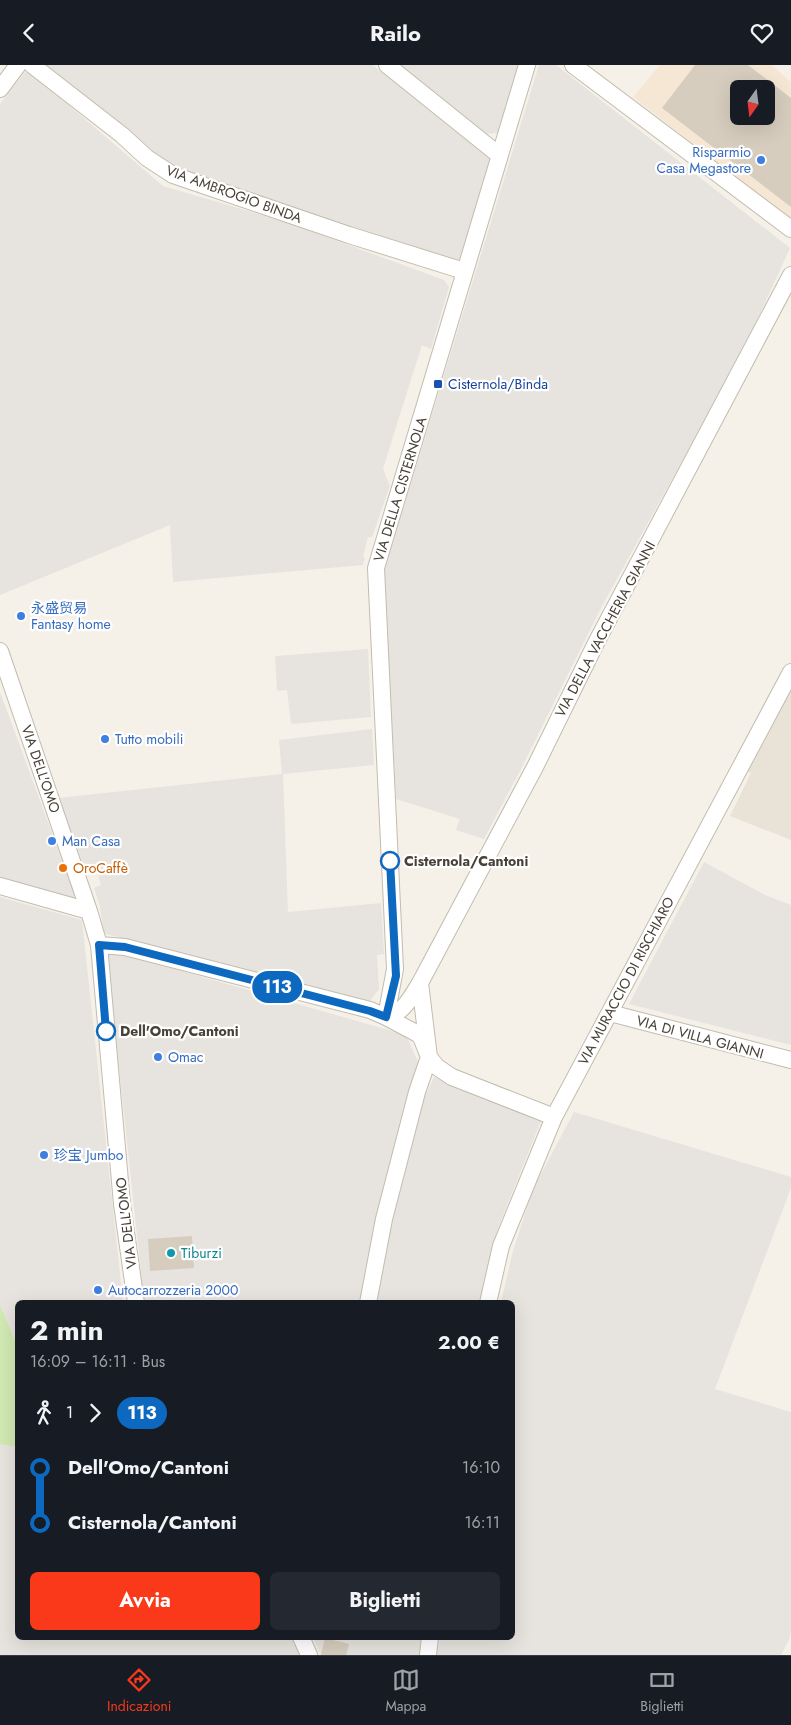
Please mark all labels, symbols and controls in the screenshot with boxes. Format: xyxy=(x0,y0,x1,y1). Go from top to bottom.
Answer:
text: Railo xyxy=(370,17,421,49)
icon: back xyxy=(15,19,43,47)
icon: heart xyxy=(748,19,776,47)
north arrow xyxy=(730,80,775,125)
map controls xyxy=(730,80,775,125)
place label: Risparmio Casa Megastore xyxy=(656,142,751,178)
marker: Risparmio Casa Megastore xyxy=(755,154,767,166)
street label: VIA AMBROGIO BINDA xyxy=(163,160,305,228)
place label: Cisternola/Binda xyxy=(448,374,548,394)
marker: Cisternola/Binda xyxy=(432,378,444,390)
street label: VIA DELLA CISTERNOLA xyxy=(368,413,432,564)
street label: VIA DELLA VACCHERIA GIANNI xyxy=(550,537,660,721)
place label: 永盛贸易 Fantasy home xyxy=(31,598,111,634)
marker: 永盛贸易 Fantasy home xyxy=(15,610,27,622)
street label: VIA DELL'OMO xyxy=(17,722,65,816)
place label: Tutto mobili xyxy=(115,729,183,749)
marker: Tutto mobili xyxy=(99,733,111,745)
place label: Man Casa xyxy=(62,831,120,851)
marker: Man Casa xyxy=(46,835,58,847)
marker: Cisternola/Cantoni xyxy=(380,851,400,871)
place label: Cisternola/Cantoni xyxy=(404,851,528,871)
place label: OroCaffè xyxy=(73,858,128,878)
marker: OroCaffè xyxy=(57,862,69,874)
street label: VIA MURACCIO DI RISCHIARO xyxy=(573,893,679,1069)
line badge: 113 xyxy=(248,971,306,1003)
text: 113 xyxy=(262,974,292,1000)
street label: VIA DI VILLA GIANNI xyxy=(634,1010,766,1064)
marker: Dell'Omo/Cantoni xyxy=(96,1021,116,1041)
place label: Dell'Omo/Cantoni xyxy=(120,1021,239,1041)
place label: Omac xyxy=(168,1047,203,1067)
marker: Omac xyxy=(152,1051,164,1063)
place label: 珍宝 Jumbo xyxy=(54,1145,124,1165)
marker: 珍宝 Jumbo xyxy=(38,1149,50,1161)
street label: VIA DELL'OMO xyxy=(110,1176,142,1270)
place label: Tiburzi xyxy=(181,1243,222,1263)
marker: Tiburzi xyxy=(165,1247,177,1259)
place label: Autocarrozzeria 2000 xyxy=(108,1280,238,1300)
marker: Autocarrozzeria 2000 xyxy=(92,1284,104,1296)
text: 2 min xyxy=(30,1310,104,1351)
text: 2.00 € xyxy=(438,1329,500,1356)
text: 16:09 – 16:11 · Bus xyxy=(30,1350,165,1373)
icon: walk xyxy=(30,1399,58,1427)
icon: forward xyxy=(81,1399,109,1427)
text: 113 xyxy=(127,1400,157,1426)
text: 1 xyxy=(66,1401,73,1424)
text: Dell'Omo/Cantoni xyxy=(68,1454,229,1481)
text: 16:10 xyxy=(462,1456,500,1479)
text: Cisternola/Cantoni xyxy=(68,1509,237,1536)
text: 16:11 xyxy=(464,1511,500,1534)
button: Avvia xyxy=(30,1572,260,1630)
button: Biglietti xyxy=(270,1572,500,1630)
tab: Indicazioni xyxy=(107,1666,172,1716)
tab: Mappa xyxy=(385,1666,426,1716)
tab: Biglietti xyxy=(640,1666,684,1716)

